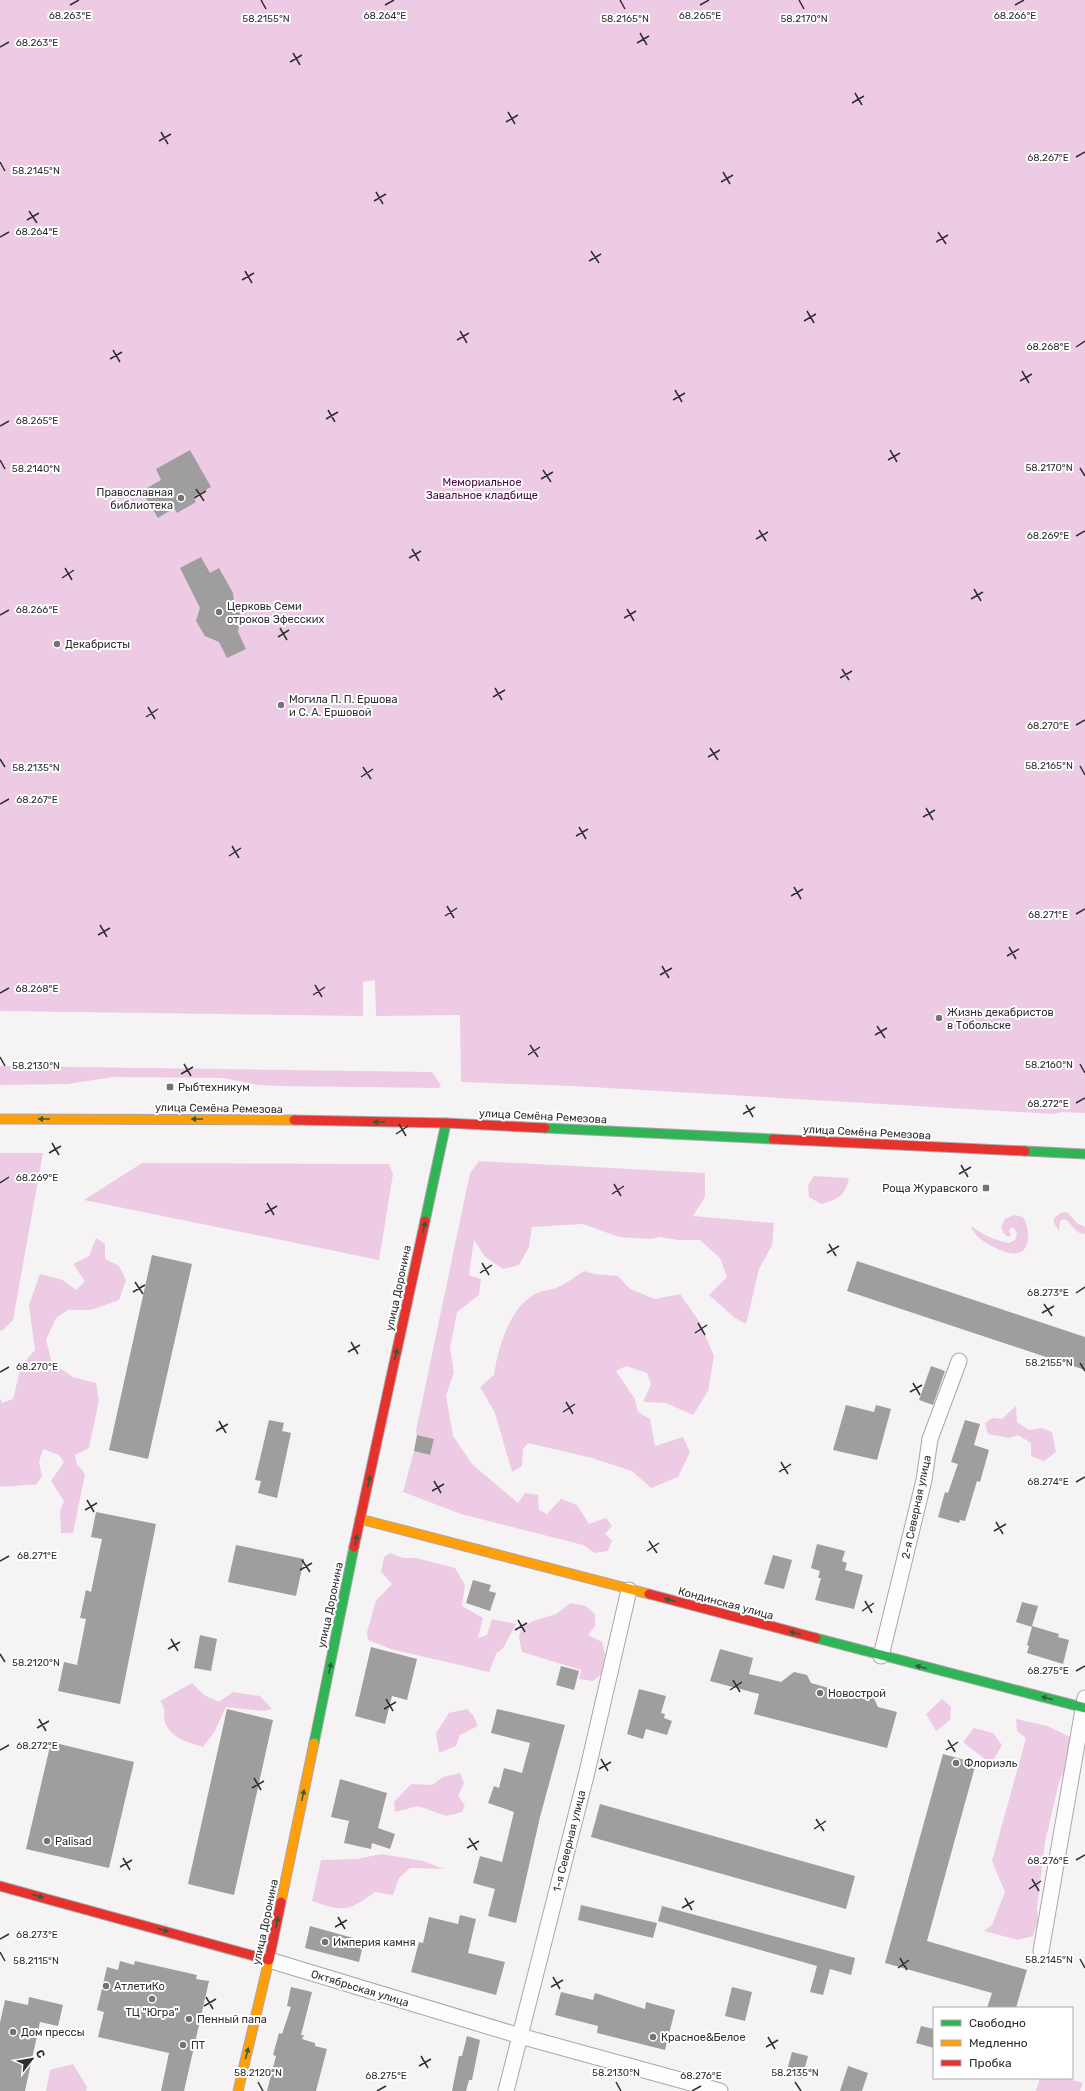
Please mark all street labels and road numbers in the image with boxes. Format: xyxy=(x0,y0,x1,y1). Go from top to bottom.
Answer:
street label: улица Семёна Ремезова xyxy=(155,1101,283,1116)
street label: улица Семёна Ремезова xyxy=(479,1107,607,1126)
street label: улица Семёна Ремезова xyxy=(803,1123,931,1142)
street label: улица Доронина xyxy=(383,1244,414,1332)
street label: 2-я Северная улица xyxy=(899,1454,934,1560)
street label: улица Доронина xyxy=(315,1561,346,1649)
street label: Кондинская улица xyxy=(677,1585,775,1622)
street label: 1-я Северная улица xyxy=(551,1789,588,1893)
street label: улица Доронина xyxy=(250,1878,281,1966)
street label: Октябрьская улица xyxy=(309,1967,410,2010)

